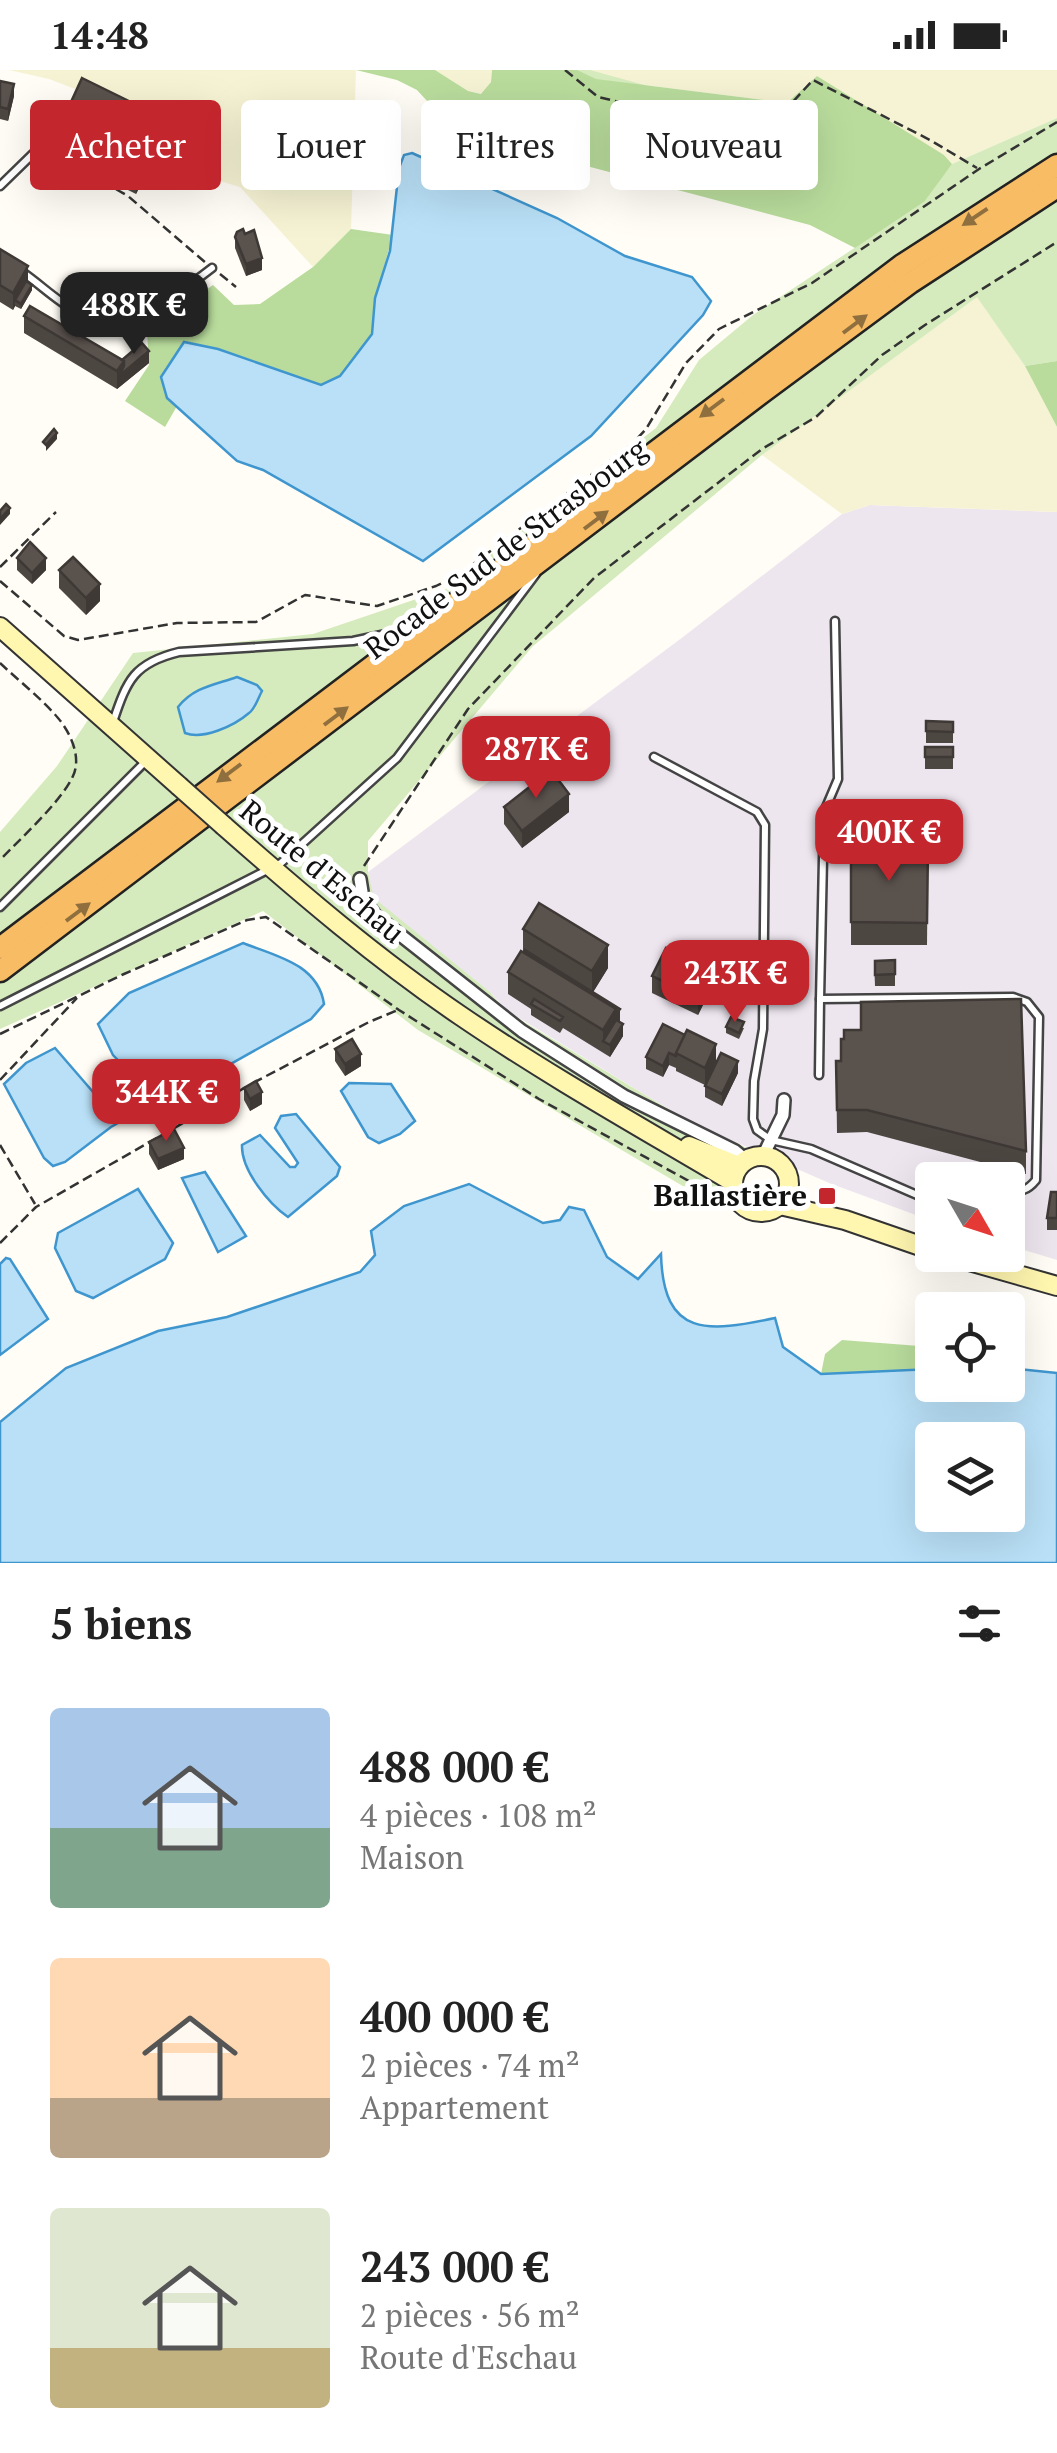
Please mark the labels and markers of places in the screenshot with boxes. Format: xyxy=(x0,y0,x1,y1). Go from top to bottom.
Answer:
pin: 488K € xyxy=(53,272,215,357)
pin: 287K € xyxy=(455,716,617,801)
pin: 400K € xyxy=(808,799,970,884)
pin: 243K € xyxy=(654,940,816,1025)
pin: 344K € xyxy=(85,1059,247,1144)
place label: Ballastière xyxy=(654,1175,807,1215)
marker: Ballastière xyxy=(816,1185,838,1207)

